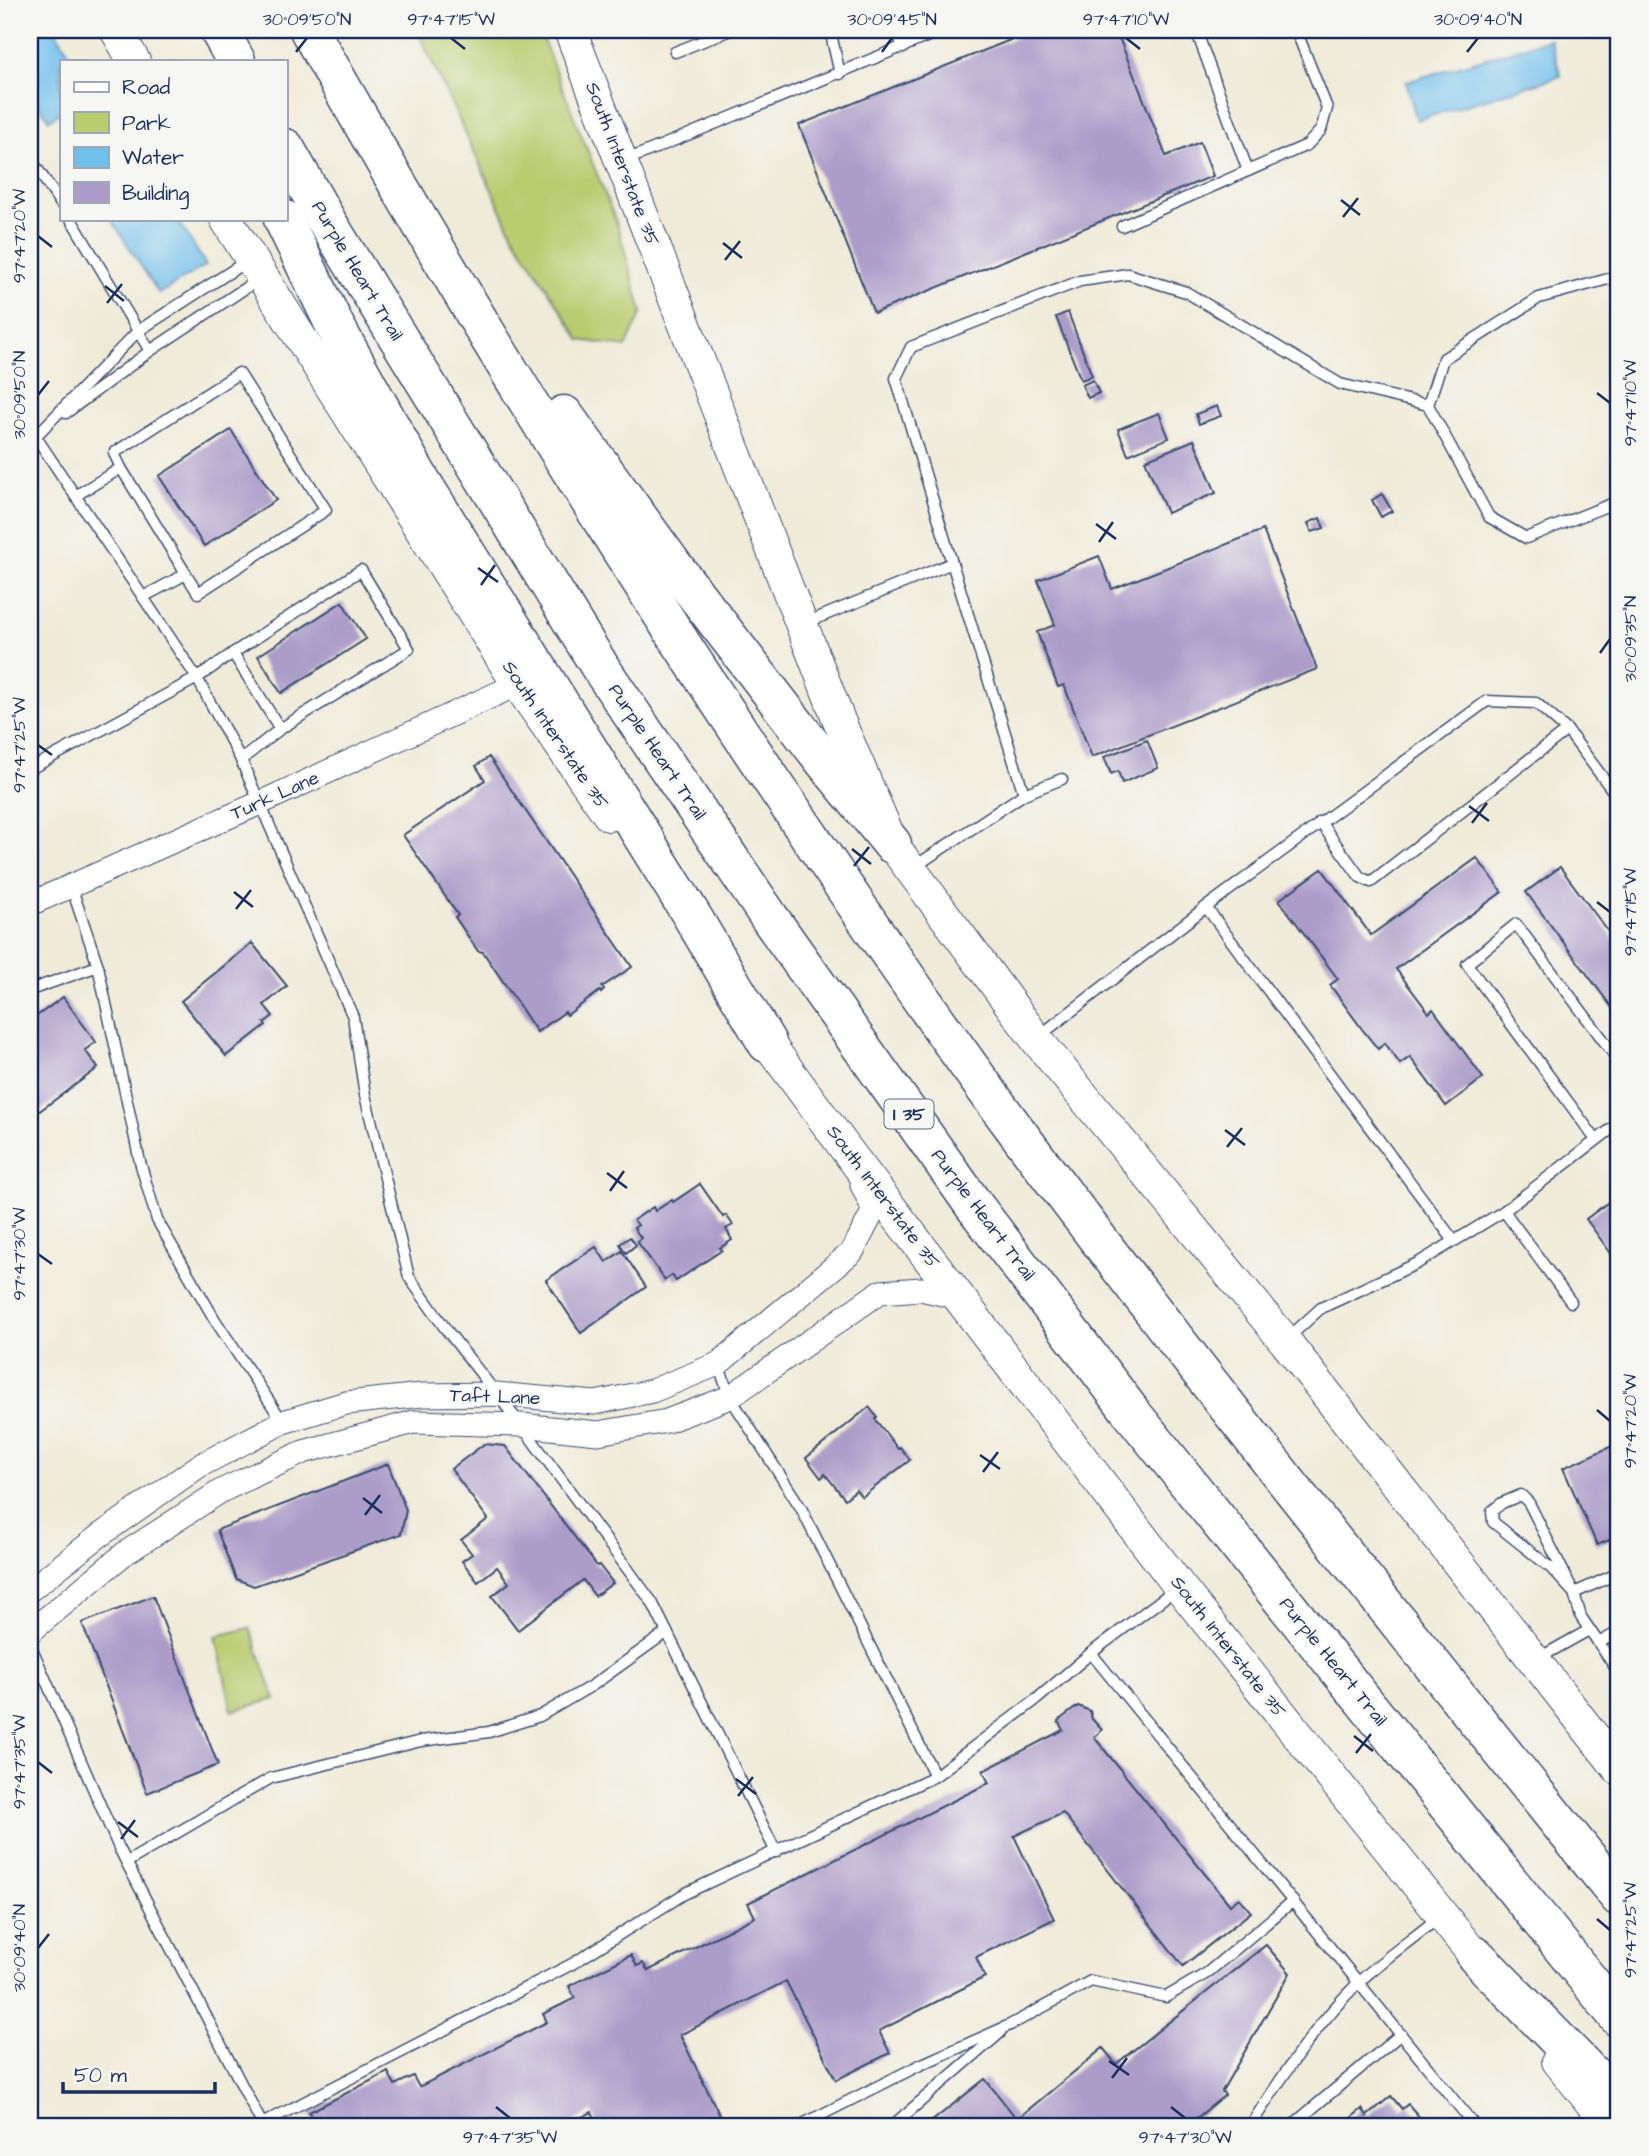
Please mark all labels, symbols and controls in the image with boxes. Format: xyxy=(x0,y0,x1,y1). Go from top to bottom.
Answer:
text: 30°09'50"N xyxy=(263,7,351,32)
text: 97°47'15"W xyxy=(407,7,495,32)
text: 30°09'45"N xyxy=(847,7,937,32)
text: 97°47'10"W xyxy=(1083,7,1169,32)
text: 30°09'40"N xyxy=(1434,7,1522,32)
legend xyxy=(60,60,287,220)
text: Road xyxy=(122,73,170,102)
street label: South Interstate 35 xyxy=(578,78,666,250)
text: Park xyxy=(122,109,171,138)
text: Water xyxy=(122,143,184,172)
text: Building xyxy=(122,179,190,210)
text: 97°47'20"W xyxy=(7,189,32,283)
street label: Purple Heart Trail xyxy=(305,196,409,346)
text: 30°09'50"N xyxy=(7,351,32,439)
text: 97°47'10"W xyxy=(1618,360,1643,446)
text: 30°09'35"N xyxy=(1618,596,1643,682)
street label: South Interstate 35 xyxy=(495,655,615,815)
street label: Purple Heart Trail xyxy=(601,679,713,825)
text: 97°47'25"W xyxy=(7,697,32,793)
street label: Turk Lane xyxy=(227,765,323,827)
text: 97°47'15"W xyxy=(1618,868,1643,956)
road number: I 35 xyxy=(884,1100,934,1128)
street label: South Interstate 35 xyxy=(820,1120,946,1275)
street label: Purple Heart Trail xyxy=(924,1143,1042,1287)
text: 97°47'30"W xyxy=(7,1207,32,1301)
text: 97°47'20"W xyxy=(1618,1374,1643,1468)
street label: Taft Lane xyxy=(449,1382,541,1412)
street label: South Interstate 35 xyxy=(1164,1570,1292,1724)
street label: Purple Heart Trail xyxy=(1273,1592,1393,1732)
text: 97°47'35"W xyxy=(7,1715,32,1809)
text: 97°47'25"W xyxy=(1618,1882,1643,1978)
text: 30°09'40"N xyxy=(7,1904,32,1992)
scale bar xyxy=(63,2051,215,2095)
text: 50 m xyxy=(74,2061,128,2090)
text: 97°47'35"W xyxy=(463,2125,557,2150)
text: 97°47'30"W xyxy=(1138,2125,1232,2150)

